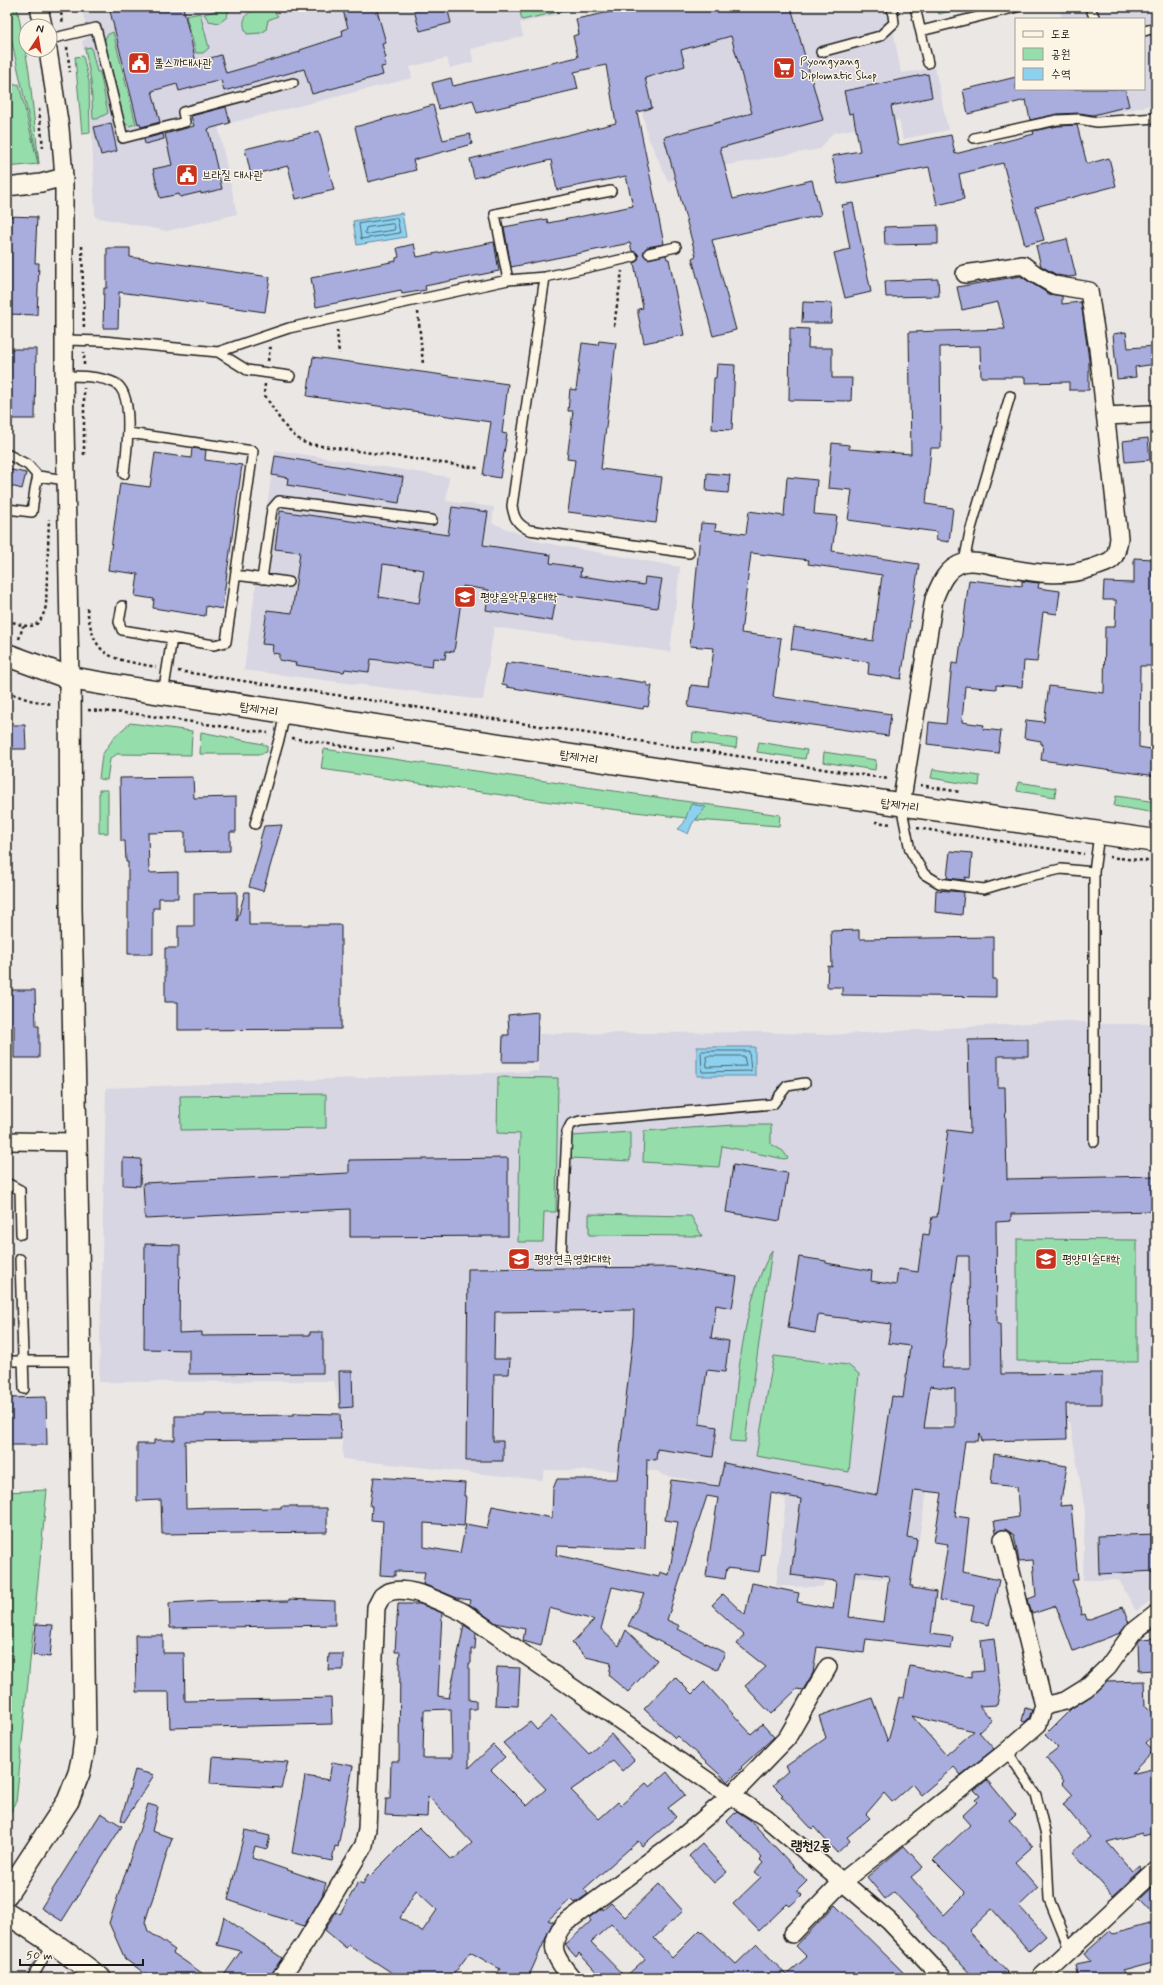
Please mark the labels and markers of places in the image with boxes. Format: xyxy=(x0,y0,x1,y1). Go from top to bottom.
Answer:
public building icon: 뽈스까대사관 xyxy=(126,50,152,76)
place label: Pyongyang Diplomatic Shop xyxy=(800,54,877,84)
supermarket icon: Pyongyang Diplomatic Shop xyxy=(771,55,797,81)
place label: 뽈스까대사관 xyxy=(154,56,212,72)
public building icon: 브라질 대사관 xyxy=(174,162,200,188)
place label: 브라질 대사관 xyxy=(202,168,264,184)
school or university icon: 평양음악무용대학 xyxy=(452,584,478,610)
place label: 평양음악무용대학 xyxy=(480,590,558,606)
school or university icon: 평양연극영화대학 xyxy=(506,1246,532,1272)
school or university icon: 평양미술대학 xyxy=(1033,1246,1059,1272)
place label: 평양연극영화대학 xyxy=(534,1252,612,1268)
place label: 평양미술대학 xyxy=(1062,1252,1120,1268)

